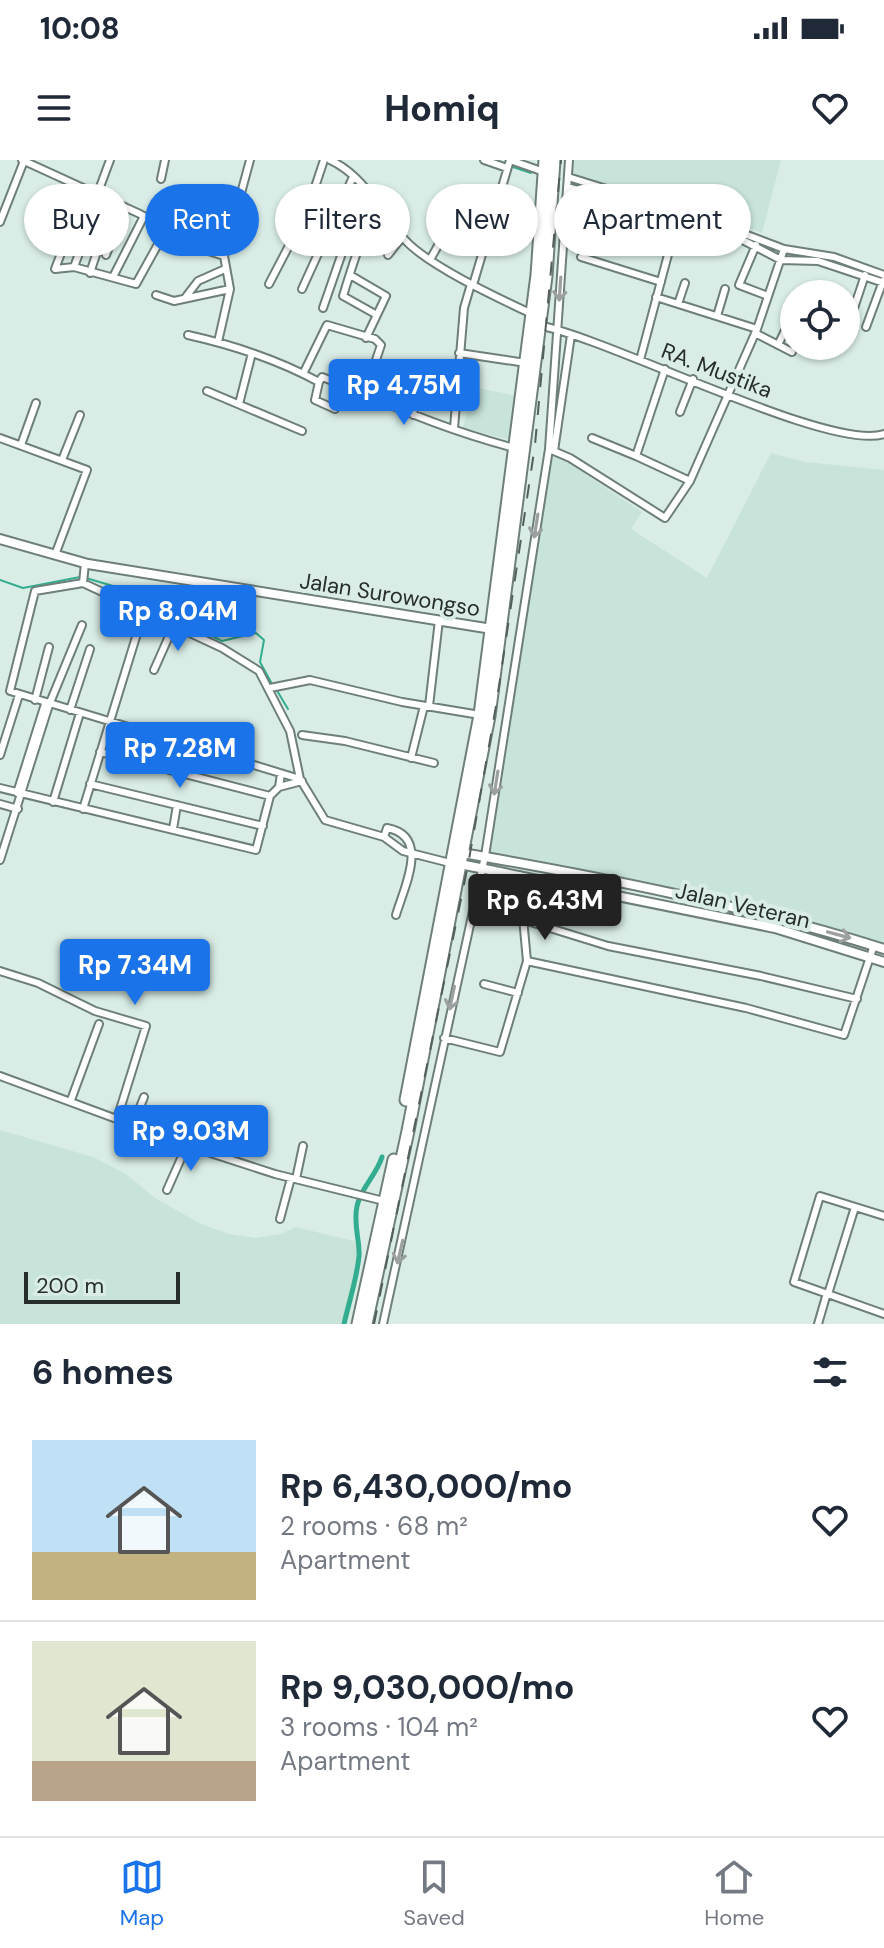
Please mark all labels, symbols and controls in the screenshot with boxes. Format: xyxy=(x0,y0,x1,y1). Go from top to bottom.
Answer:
text: 10:08 xyxy=(40,9,120,48)
text: Homiq xyxy=(384,85,500,132)
icon: menu xyxy=(32,86,76,130)
icon: heart xyxy=(808,86,852,130)
chip: Buy xyxy=(24,184,129,256)
chip: Rent xyxy=(145,184,259,256)
chip: Filters xyxy=(275,184,410,256)
chip: New xyxy=(426,184,538,256)
chip: Apartment xyxy=(554,184,751,256)
one-way arrow xyxy=(552,275,567,302)
map controls xyxy=(780,280,860,360)
button: locate xyxy=(780,280,860,360)
street label: RA. Mustika xyxy=(657,336,776,405)
pin: Rp 4.75M xyxy=(321,359,487,427)
text: Rp 4.75M xyxy=(347,368,461,402)
one-way arrow xyxy=(528,513,543,538)
street label: Jalan Surowongso xyxy=(298,566,482,623)
pin: Rp 8.04M xyxy=(95,585,261,653)
text: Rp 8.04M xyxy=(118,594,238,628)
pin: Rp 7.28M xyxy=(97,722,263,790)
text: Rp 7.28M xyxy=(124,731,236,765)
one-way arrow xyxy=(488,770,503,795)
pin: Rp 6.43M xyxy=(462,874,628,942)
street label: Jalan Veteran xyxy=(673,876,813,935)
text: Rp 6.43M xyxy=(486,883,604,917)
one-way arrow xyxy=(825,928,851,943)
pin: Rp 7.34M xyxy=(52,939,218,1007)
text: Rp 7.34M xyxy=(78,948,192,982)
one-way arrow xyxy=(444,985,459,1010)
pin: Rp 9.03M xyxy=(108,1105,274,1173)
text: Rp 9.03M xyxy=(132,1114,250,1148)
one-way arrow xyxy=(391,1239,406,1265)
scale bar xyxy=(24,1268,180,1304)
text: 200 m xyxy=(36,1271,104,1300)
text: 6 homes xyxy=(32,1350,174,1395)
icon: filters xyxy=(808,1350,852,1394)
text: Rp 6,430,000/mo xyxy=(280,1464,573,1509)
icon: home xyxy=(96,1472,192,1568)
icon: heart xyxy=(808,1498,852,1542)
text: 2 rooms · 68 m² xyxy=(280,1509,468,1543)
text: Apartment xyxy=(280,1543,411,1577)
text: Rp 9,030,000/mo xyxy=(280,1665,574,1710)
icon: home xyxy=(96,1673,192,1769)
icon: heart xyxy=(808,1699,852,1743)
text: 3 rooms · 104 m² xyxy=(280,1710,478,1744)
text: Apartment xyxy=(280,1744,411,1778)
tab: Map xyxy=(120,1855,164,1932)
tab: Saved xyxy=(403,1855,465,1932)
tab: Home xyxy=(704,1855,764,1932)

